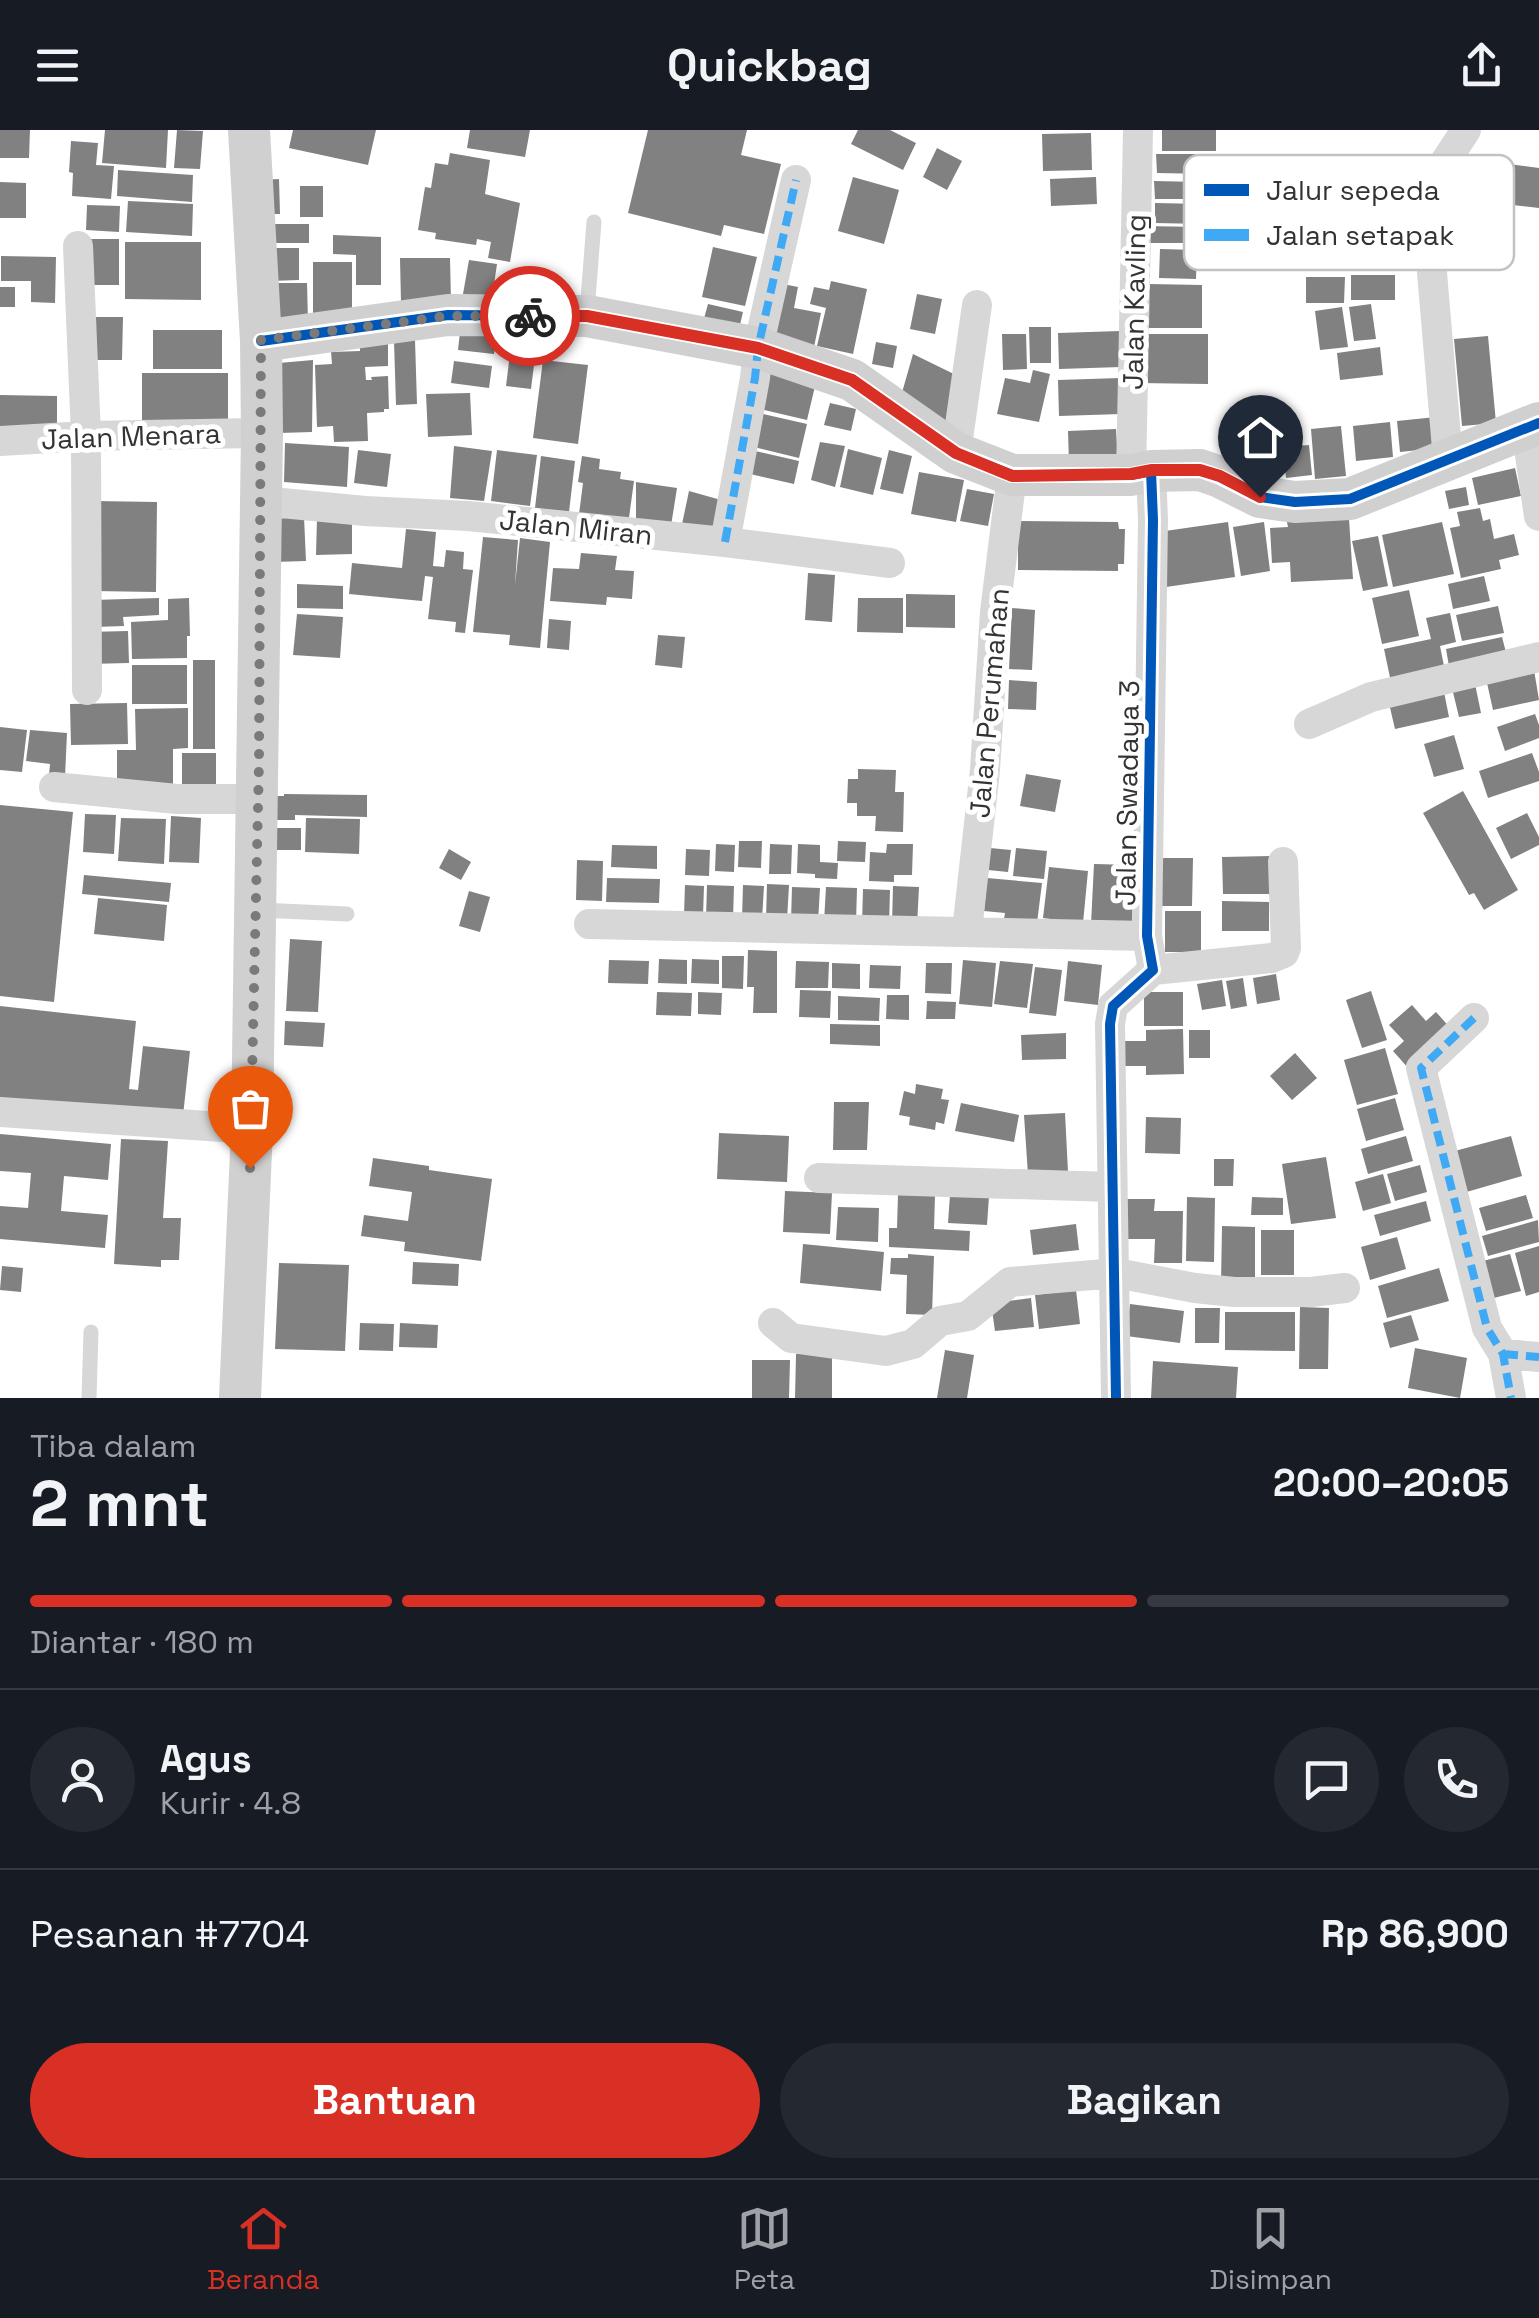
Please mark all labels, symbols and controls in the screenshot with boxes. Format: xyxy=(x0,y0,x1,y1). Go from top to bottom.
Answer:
text: Quickbag xyxy=(667,37,872,94)
icon: menu xyxy=(30,38,85,93)
icon: share xyxy=(1454,38,1509,93)
legend xyxy=(1184,155,1514,270)
text: Jalur sepeda xyxy=(1266,172,1440,208)
street label: Jalan Kavling xyxy=(1114,214,1154,390)
text: Jalan setapak xyxy=(1266,217,1454,253)
courier xyxy=(480,266,580,366)
icon: bike xyxy=(503,289,558,344)
pin xyxy=(1218,395,1303,498)
icon: home xyxy=(1233,410,1288,465)
street label: Jalan Menara xyxy=(41,415,221,457)
street label: Jalan Miran xyxy=(498,501,654,553)
street label: Jalan Perumahan xyxy=(961,587,1017,819)
street label: Jalan Swadaya 3 xyxy=(1107,680,1147,906)
pin xyxy=(208,1066,293,1169)
icon: bag xyxy=(223,1081,278,1136)
text: Tiba dalam xyxy=(30,1426,196,1466)
text: 20:00–20:05 xyxy=(1273,1459,1509,1507)
text: 2 mnt xyxy=(30,1462,209,1545)
text: Diantar · 180 m xyxy=(30,1622,254,1662)
button: person xyxy=(30,1727,135,1832)
button: chat xyxy=(1274,1727,1379,1832)
button: phone xyxy=(1404,1727,1509,1832)
text: Agus xyxy=(160,1735,252,1783)
text: Kurir · 4.8 xyxy=(160,1783,301,1823)
text: Pesanan #7704 xyxy=(30,1910,309,1958)
text: Rp 86,900 xyxy=(1321,1910,1509,1958)
button: Bantuan xyxy=(30,2043,760,2158)
button: Bagikan xyxy=(780,2043,1509,2158)
tab: Beranda xyxy=(207,2201,320,2297)
tab: Peta xyxy=(734,2201,795,2297)
tab: Disimpan xyxy=(1209,2201,1332,2297)

